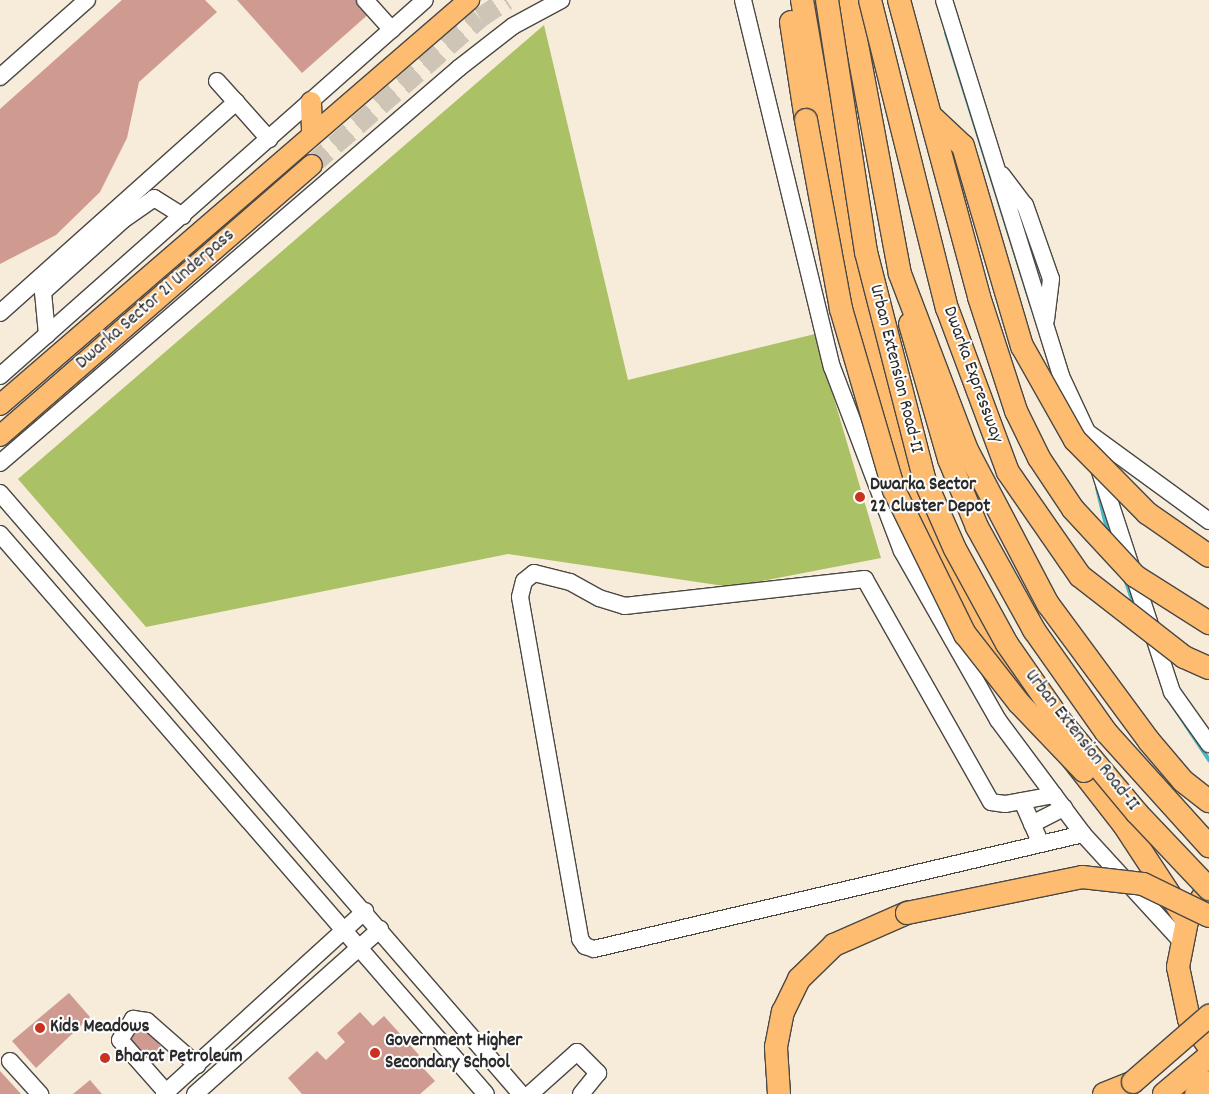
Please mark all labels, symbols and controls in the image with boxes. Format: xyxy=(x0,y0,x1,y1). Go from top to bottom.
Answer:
street label: Dwarka Sector 21 Underpass xyxy=(72,225,240,375)
street label: Urban Extension Road-II xyxy=(863,282,927,456)
street label: Dwarka Expressway xyxy=(937,304,1007,446)
place label: Dwarka Sector 22 Cluster Depot xyxy=(870,475,990,519)
marker: Dwarka Sector 22 Cluster Depot xyxy=(854,491,866,503)
street label: Urban Extension Road-II xyxy=(1019,666,1143,816)
place label: Kids Meadows xyxy=(50,1017,150,1039)
marker: Kids Meadows xyxy=(34,1022,46,1034)
place label: Government Higher Secondary School xyxy=(385,1031,522,1075)
place label: Bharat Petroleum xyxy=(115,1047,243,1069)
marker: Government Higher Secondary School xyxy=(369,1047,381,1059)
marker: Bharat Petroleum xyxy=(99,1052,111,1064)

